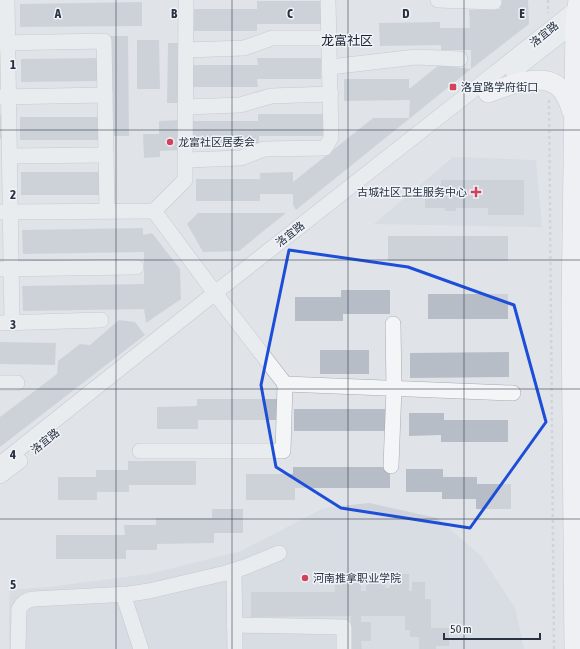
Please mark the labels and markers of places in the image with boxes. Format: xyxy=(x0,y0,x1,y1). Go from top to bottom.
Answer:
place label: 洛宜路学府街口 xyxy=(461,81,538,93)
marker: 洛宜路学府街口 xyxy=(448,82,458,92)
place label: 龙富社区居委会 xyxy=(178,136,255,148)
marker: 龙富社区居委会 xyxy=(165,137,175,147)
place label: 古城社区卫生服务中心 xyxy=(357,186,467,198)
marker: 古城社区卫生服务中心 xyxy=(470,186,482,198)
place label: 河南推拿职业学院 xyxy=(313,572,401,584)
marker: 河南推拿职业学院 xyxy=(300,573,310,583)

